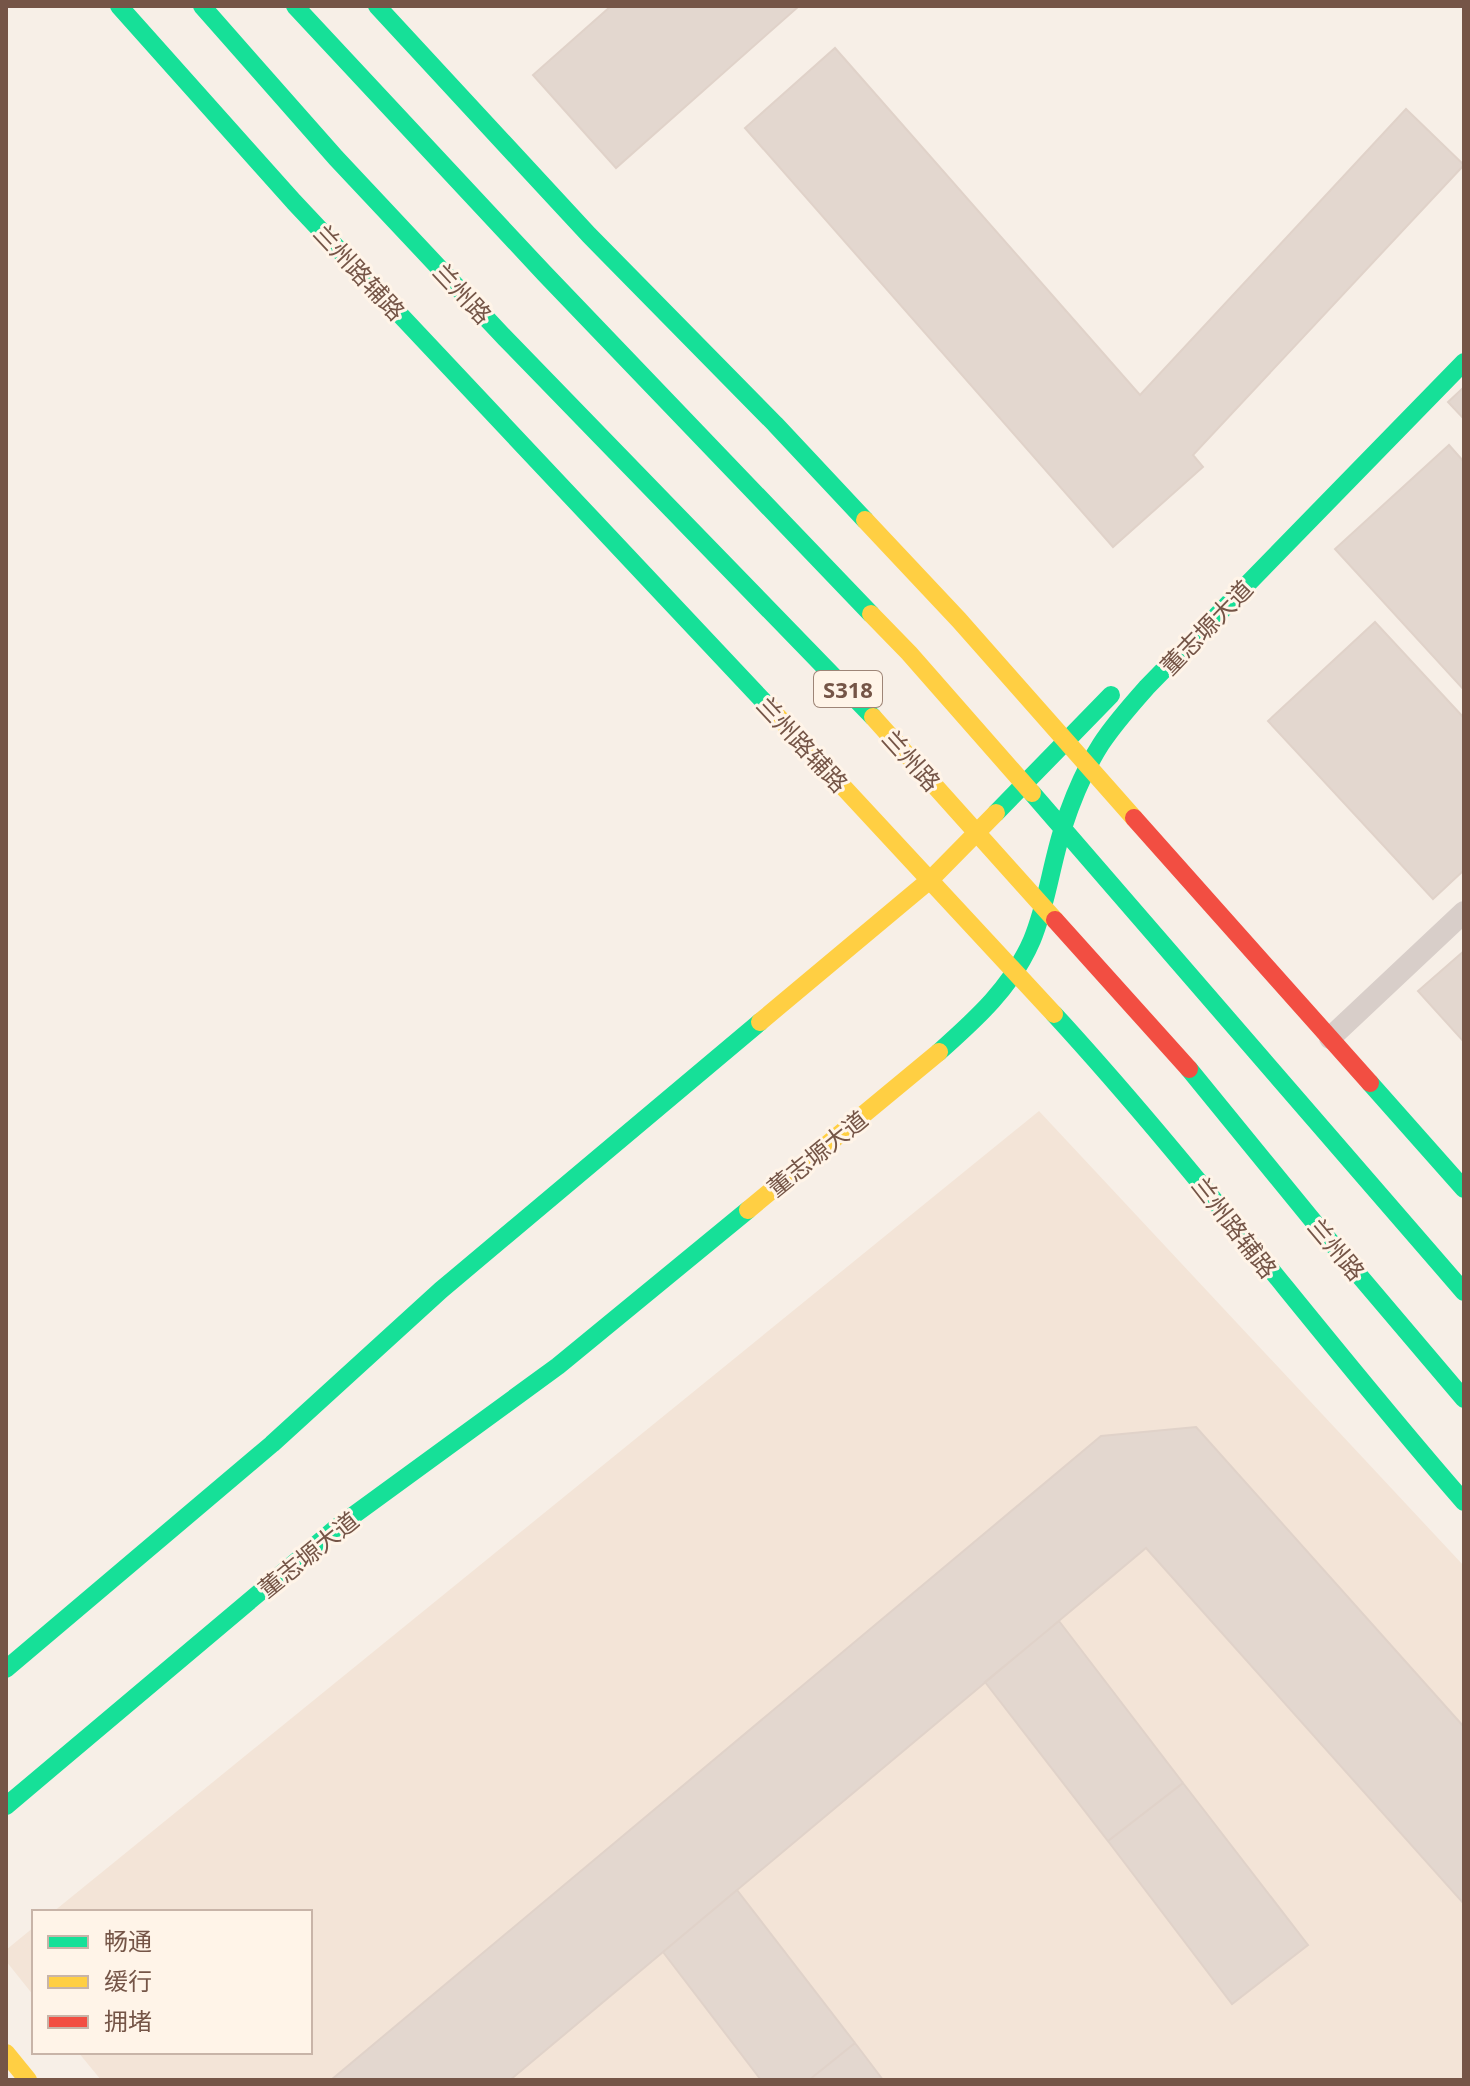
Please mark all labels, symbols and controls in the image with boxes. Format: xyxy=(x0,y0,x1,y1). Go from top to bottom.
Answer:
street label: 兰州路辅路 xyxy=(307,217,413,327)
street label: 兰州路 xyxy=(426,255,500,331)
street label: 董志塬大道 xyxy=(1152,572,1260,682)
road number: S318 xyxy=(814,671,882,707)
street label: 兰州路辅路 xyxy=(750,689,856,799)
street label: 兰州路 xyxy=(876,722,948,798)
street label: 董志塬大道 xyxy=(760,1102,874,1204)
street label: 兰州路辅路 xyxy=(1185,1170,1285,1284)
street label: 兰州路 xyxy=(1301,1211,1373,1287)
street label: 董志塬大道 xyxy=(251,1503,365,1605)
legend xyxy=(32,1910,312,2054)
text: 畅通 xyxy=(104,1924,152,1957)
text: 缓行 xyxy=(104,1964,152,1997)
text: 拥堵 xyxy=(104,2004,152,2037)

